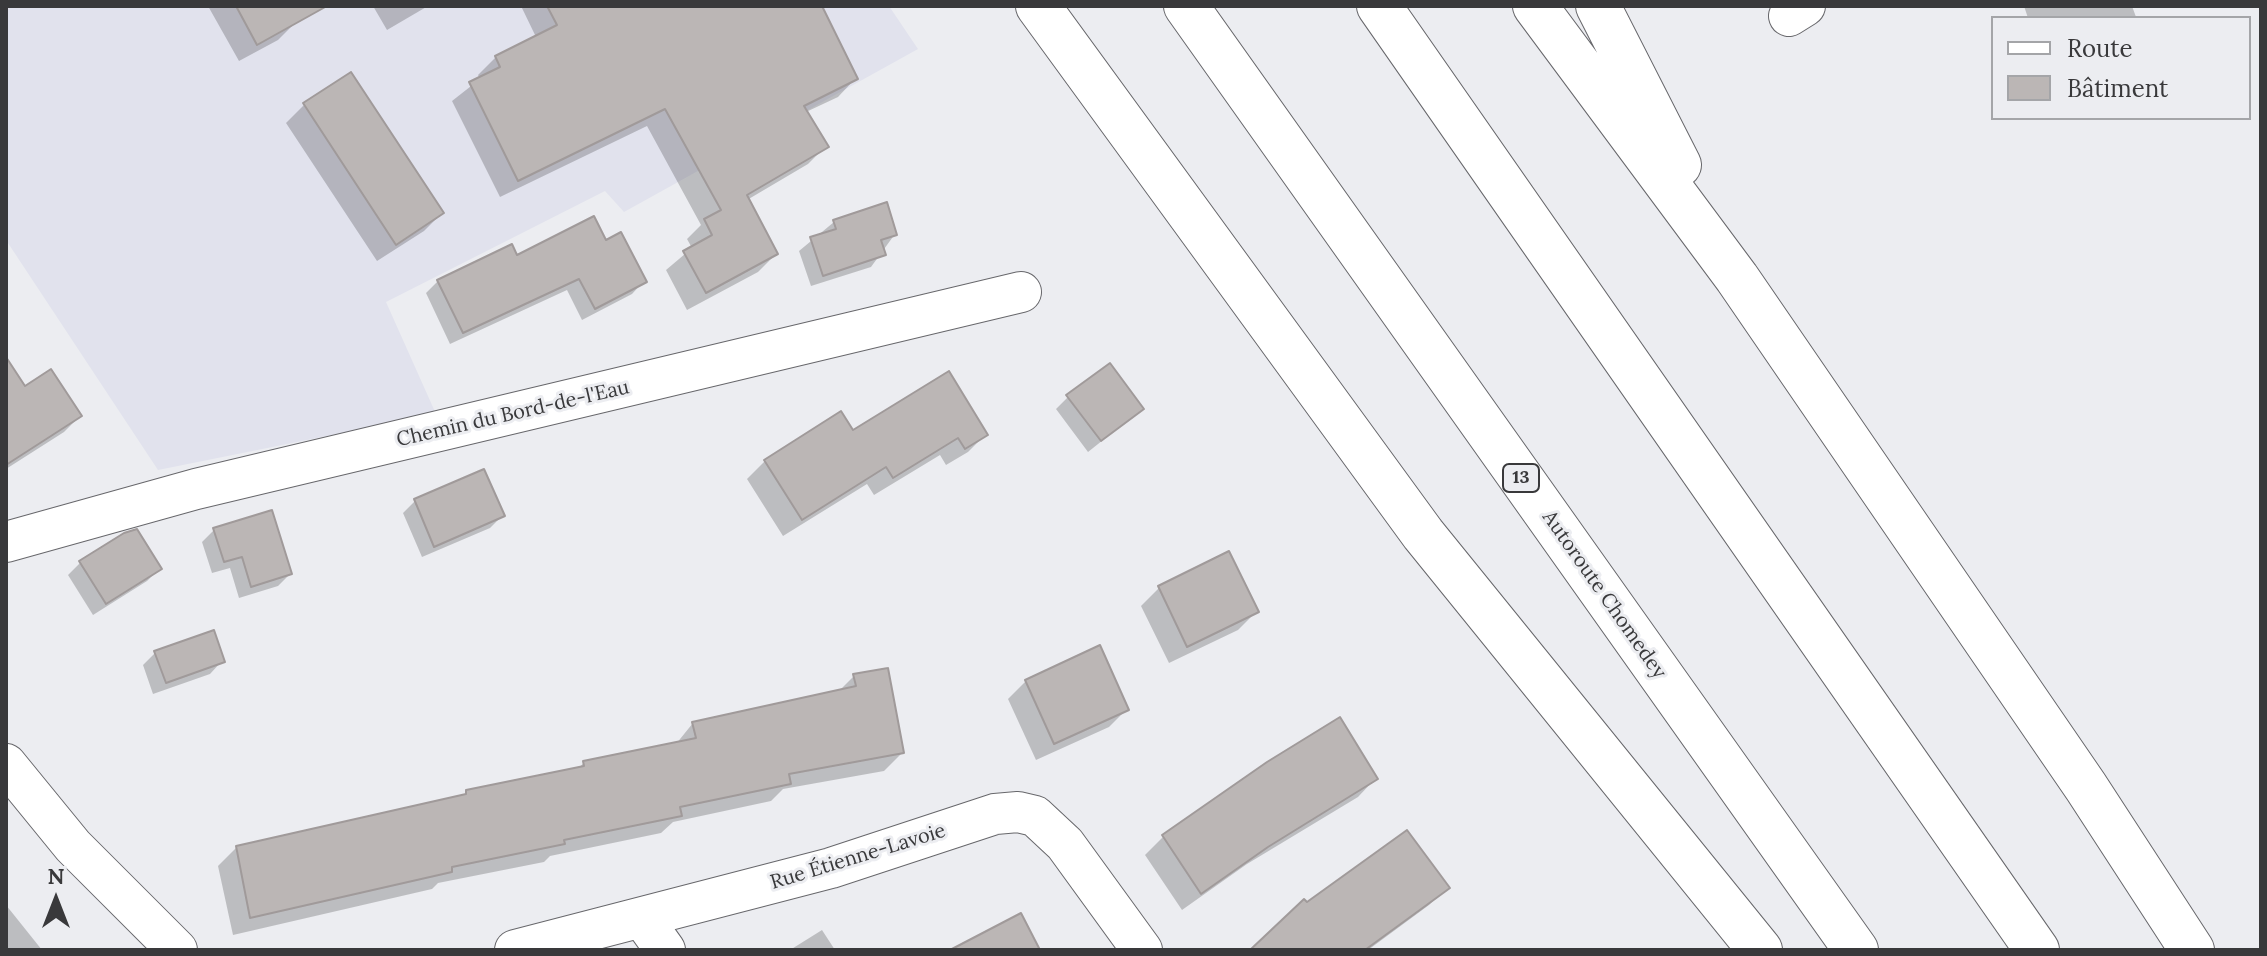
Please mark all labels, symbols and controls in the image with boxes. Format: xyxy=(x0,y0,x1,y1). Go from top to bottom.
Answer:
legend xyxy=(1991,16,2251,120)
text: Route xyxy=(2067,33,2133,64)
text: Bâtiment xyxy=(2067,73,2168,104)
street label: Chemin du Bord-de-l'Eau xyxy=(394,376,632,452)
road number: 13 xyxy=(1503,464,1539,492)
street label: Autoroute Chomedey xyxy=(1537,506,1671,684)
street label: Rue Étienne-Lavoie xyxy=(767,819,949,895)
north arrow xyxy=(16,860,96,940)
text: N xyxy=(47,862,65,890)

